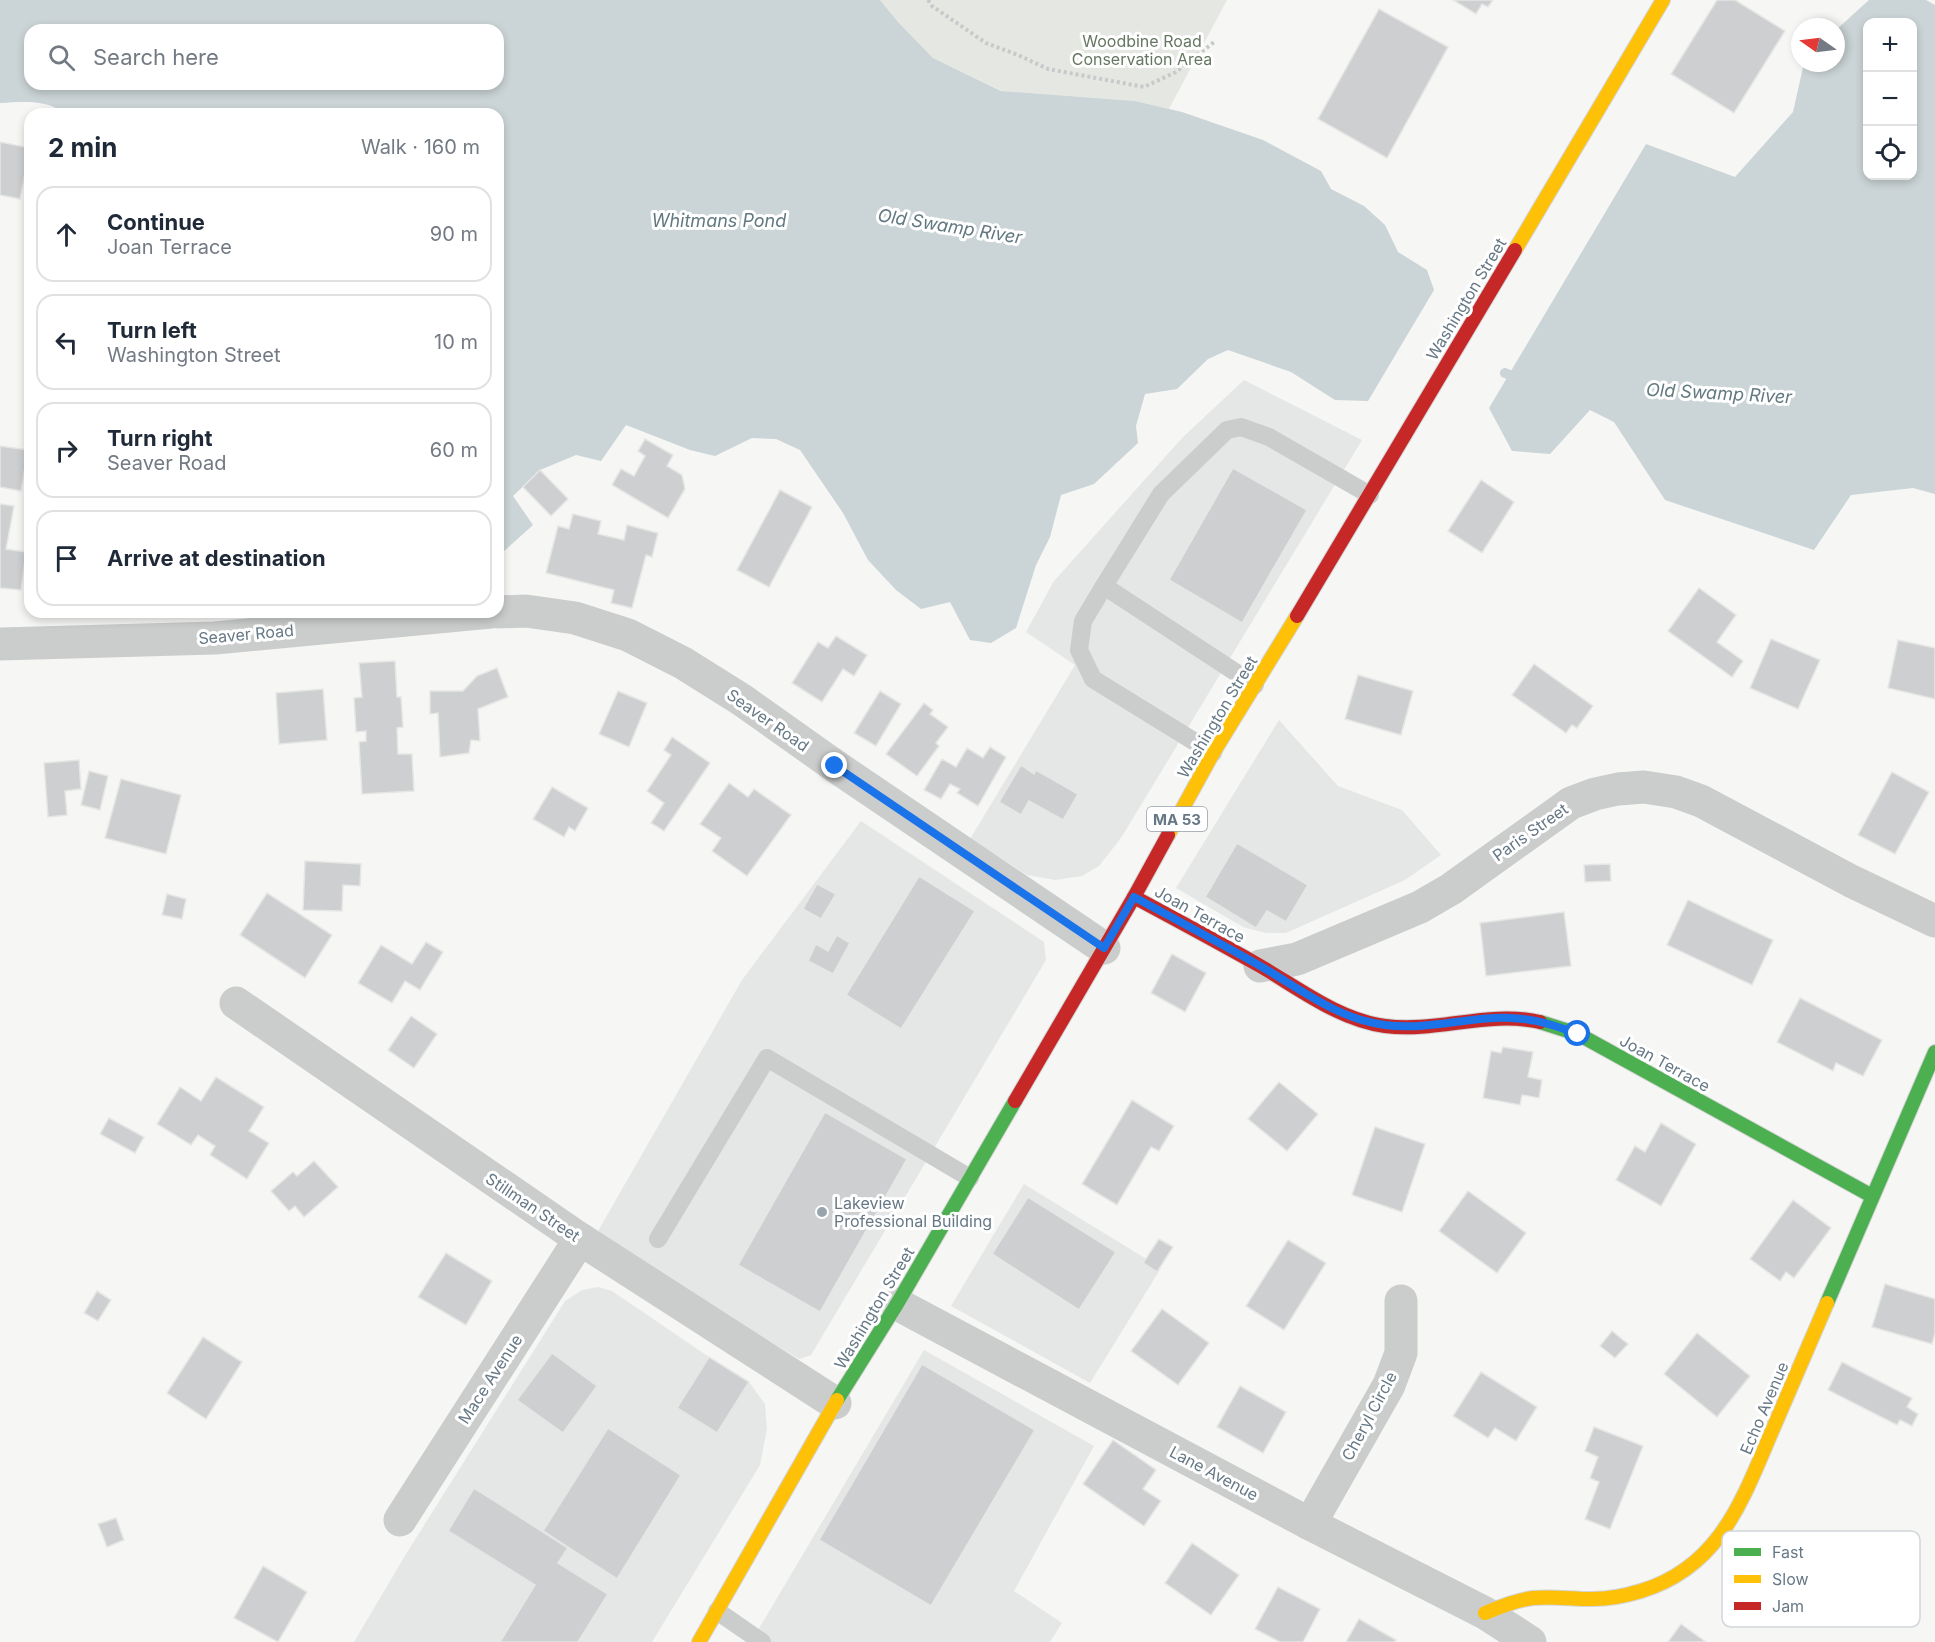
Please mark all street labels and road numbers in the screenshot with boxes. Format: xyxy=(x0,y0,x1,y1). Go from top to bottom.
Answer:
street label: Washington Street xyxy=(1422,234,1510,364)
street label: Seaver Road xyxy=(197,620,295,648)
street label: Washington Street xyxy=(1173,652,1261,782)
street label: Seaver Road xyxy=(723,684,813,756)
street label: Paris Street xyxy=(1488,799,1572,865)
road number: MA 53 xyxy=(1147,807,1207,831)
street label: Joan Terrace xyxy=(1151,881,1249,947)
street label: Joan Terrace xyxy=(1616,1030,1714,1096)
street label: Stillman Street xyxy=(482,1168,584,1246)
street label: Washington Street xyxy=(830,1243,918,1373)
street label: Mace Avenue xyxy=(454,1331,526,1427)
street label: Echo Avenue xyxy=(1736,1359,1792,1457)
street label: Cheryl Circle xyxy=(1337,1368,1401,1464)
street label: Lane Avenue xyxy=(1166,1441,1262,1505)

